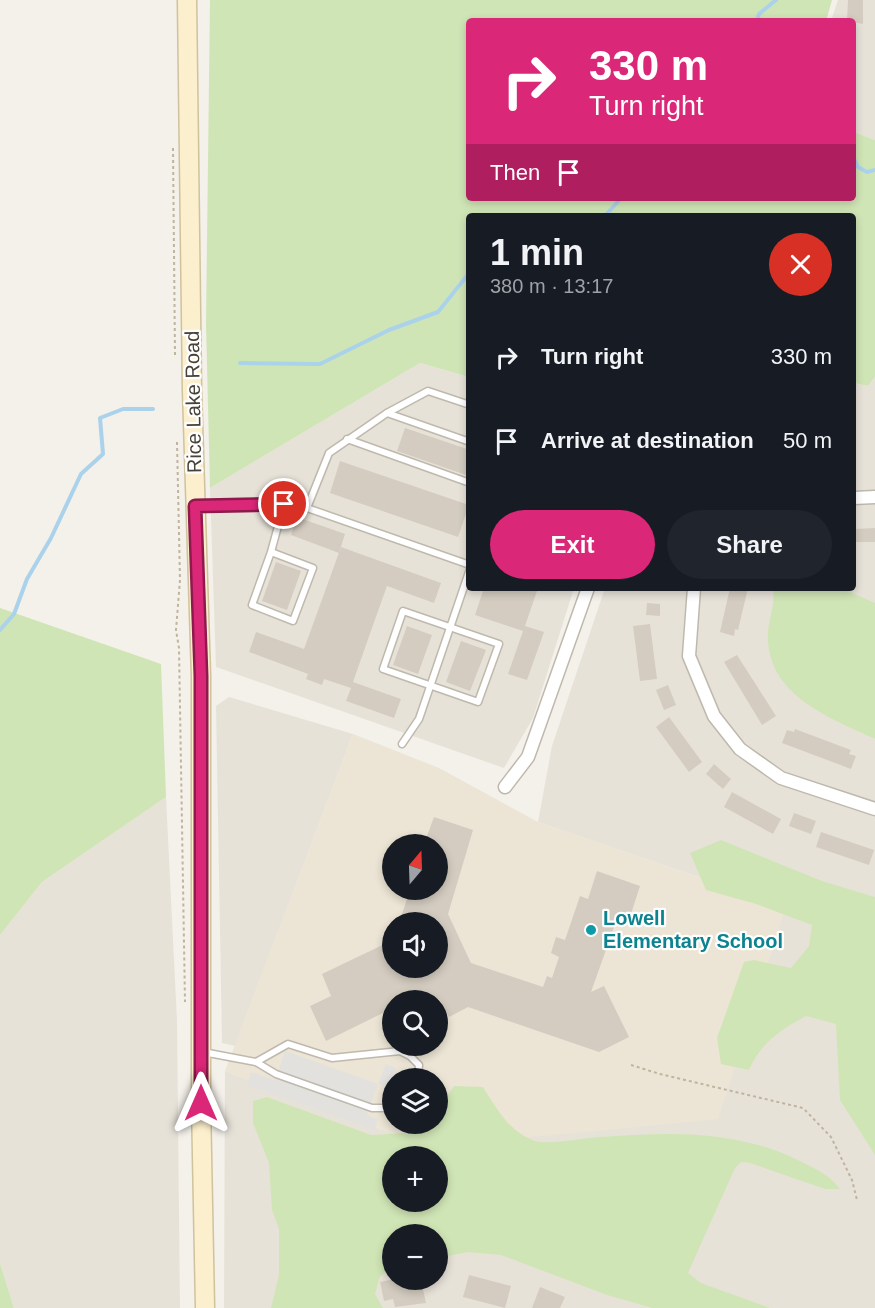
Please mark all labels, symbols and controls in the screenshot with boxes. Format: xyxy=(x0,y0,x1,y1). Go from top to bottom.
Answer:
icon: right xyxy=(490,42,568,120)
text: 330 m xyxy=(589,42,708,89)
text: Turn right xyxy=(589,91,704,121)
icon: arrive xyxy=(552,156,585,189)
text: Then xyxy=(490,160,540,185)
text: 1 min xyxy=(490,232,584,273)
button: close xyxy=(769,233,832,296)
text: 380 m · 13:17 xyxy=(490,275,613,297)
street label: Rice Lake Road xyxy=(181,331,205,473)
icon: right xyxy=(490,341,523,374)
text: Turn right xyxy=(541,344,643,369)
text: 330 m xyxy=(771,344,832,369)
icon: arrive xyxy=(490,425,523,458)
text: Arrive at destination xyxy=(541,428,754,453)
text: 50 m xyxy=(783,428,832,453)
pin xyxy=(258,478,309,529)
icon: arrive xyxy=(267,487,300,520)
button: Exit xyxy=(490,510,655,579)
button: Share xyxy=(667,510,832,579)
north arrow xyxy=(382,834,448,900)
map controls xyxy=(382,834,448,1290)
place label: Lowell Elementary School xyxy=(603,907,783,952)
button: sound xyxy=(382,912,448,978)
marker: Lowell Elementary School xyxy=(584,923,598,937)
button: search xyxy=(382,990,448,1056)
button: layers xyxy=(382,1068,448,1134)
position arrow xyxy=(169,1071,233,1135)
button: + xyxy=(382,1146,448,1212)
button: − xyxy=(382,1224,448,1290)

